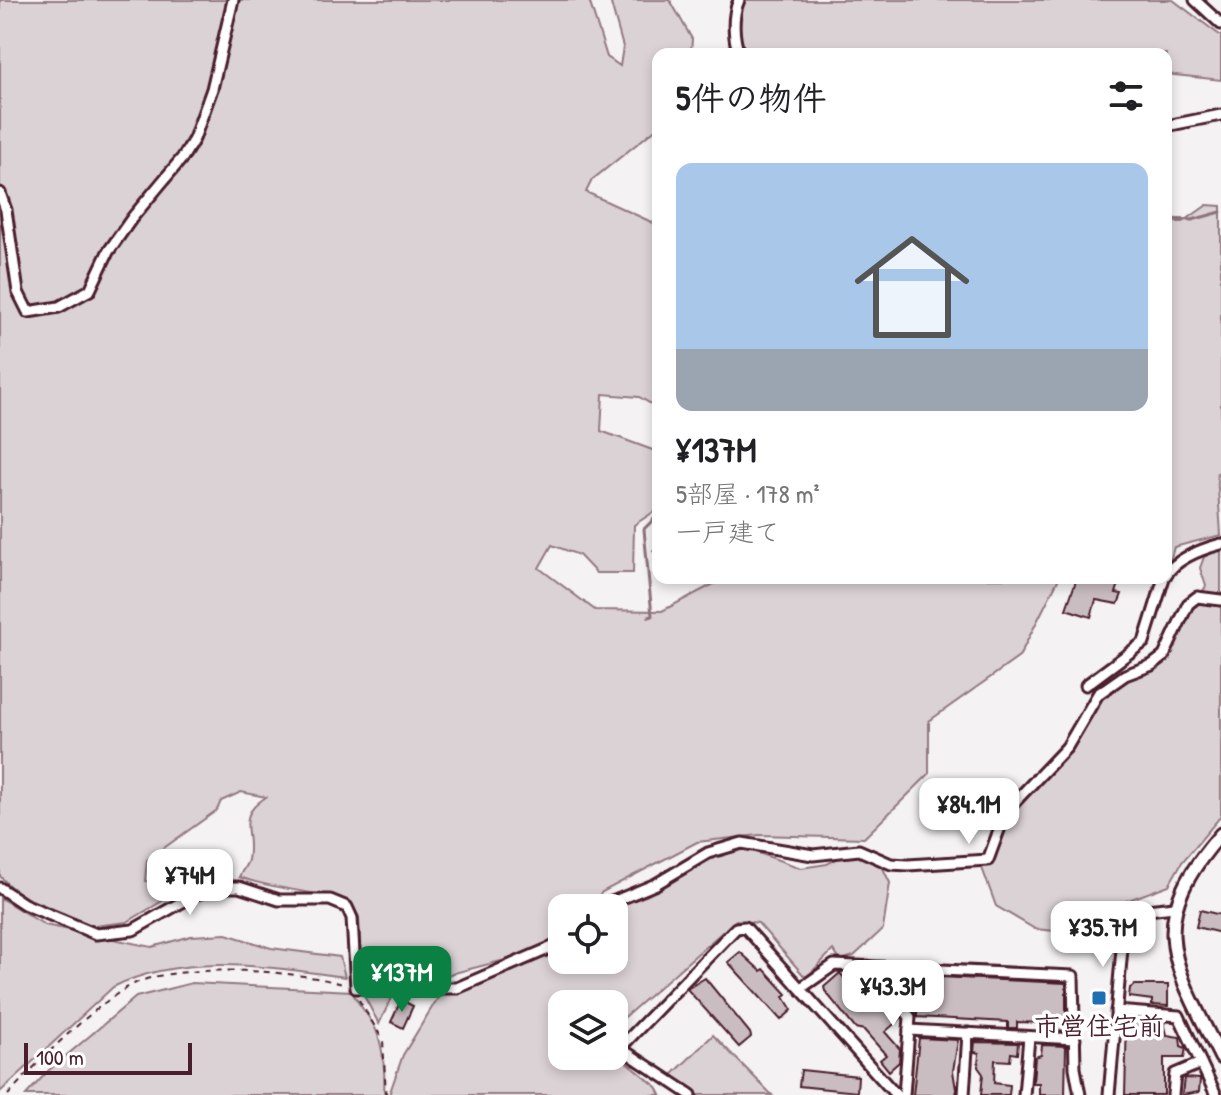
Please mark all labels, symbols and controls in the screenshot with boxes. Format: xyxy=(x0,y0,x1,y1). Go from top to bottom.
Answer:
icon: filters xyxy=(1104,74,1148,118)
text: 5件の物件 xyxy=(676,75,826,121)
icon: home xyxy=(840,215,984,359)
text: ¥137M xyxy=(676,427,756,473)
text: 5部屋 · 178 m² xyxy=(676,476,819,511)
text: 一戸建て xyxy=(676,514,780,549)
pin: ¥84.1M xyxy=(904,778,1034,846)
text: ¥84.1M xyxy=(937,786,1001,821)
pin: ¥74M xyxy=(143,849,237,917)
text: ¥74M xyxy=(165,857,215,892)
map controls xyxy=(548,894,628,1070)
button: locate xyxy=(548,894,628,974)
pin: ¥35.7M xyxy=(1038,901,1168,969)
text: ¥35.7M xyxy=(1069,909,1137,944)
pin: ¥137M xyxy=(346,946,458,1014)
text: ¥137M xyxy=(371,954,433,989)
pin: ¥43.3M xyxy=(828,960,958,1028)
text: ¥43.3M xyxy=(860,968,926,1003)
marker: 市営住宅前 xyxy=(1090,989,1108,1007)
button: layers xyxy=(548,990,628,1070)
place label: 市営住宅前 xyxy=(1034,1008,1164,1043)
scale bar xyxy=(24,1039,192,1075)
text: 100 m xyxy=(36,1042,84,1072)

